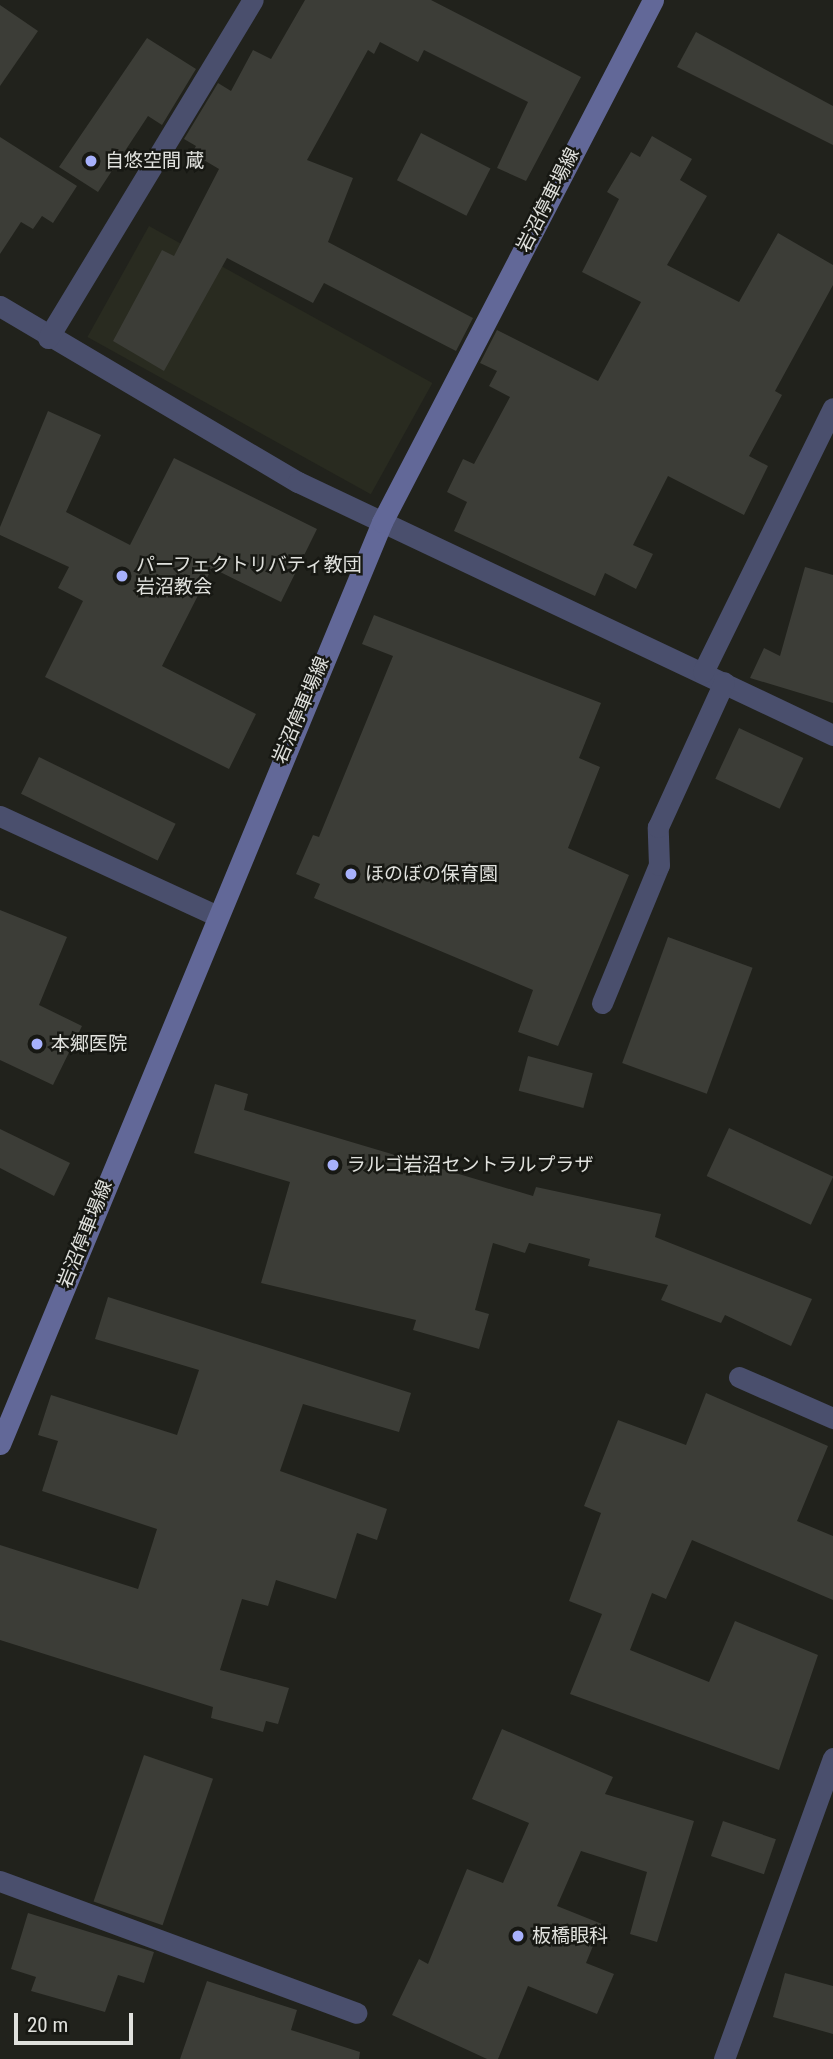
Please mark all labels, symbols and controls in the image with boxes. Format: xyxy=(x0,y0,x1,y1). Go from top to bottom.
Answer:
street label: 岩沼停車場線 xyxy=(512,144,584,256)
place label: 自悠空間 蔵 xyxy=(105,150,204,172)
marker: 自悠空間 蔵 xyxy=(83,153,99,169)
place label: パーフェクトリバティ教団 岩沼教会 xyxy=(136,554,364,598)
marker: パーフェクトリバティ教団 岩沼教会 xyxy=(114,568,130,584)
street label: 岩沼停車場線 xyxy=(268,653,334,767)
place label: ほのぼの保育園 xyxy=(365,863,498,885)
marker: ほのぼの保育園 xyxy=(343,866,359,882)
place label: 本郷医院 xyxy=(51,1033,127,1055)
marker: 本郷医院 xyxy=(29,1036,45,1052)
place label: ラルゴ岩沼セントラルプラザ xyxy=(347,1154,594,1176)
marker: ラルゴ岩沼セントラルプラザ xyxy=(325,1157,341,1173)
street label: 岩沼停車場線 xyxy=(53,1177,117,1291)
place label: 板橋眼科 xyxy=(532,1925,608,1947)
marker: 板橋眼科 xyxy=(510,1928,526,1944)
scale bar xyxy=(18,2000,136,2044)
text: 20 m xyxy=(27,2013,68,2037)

